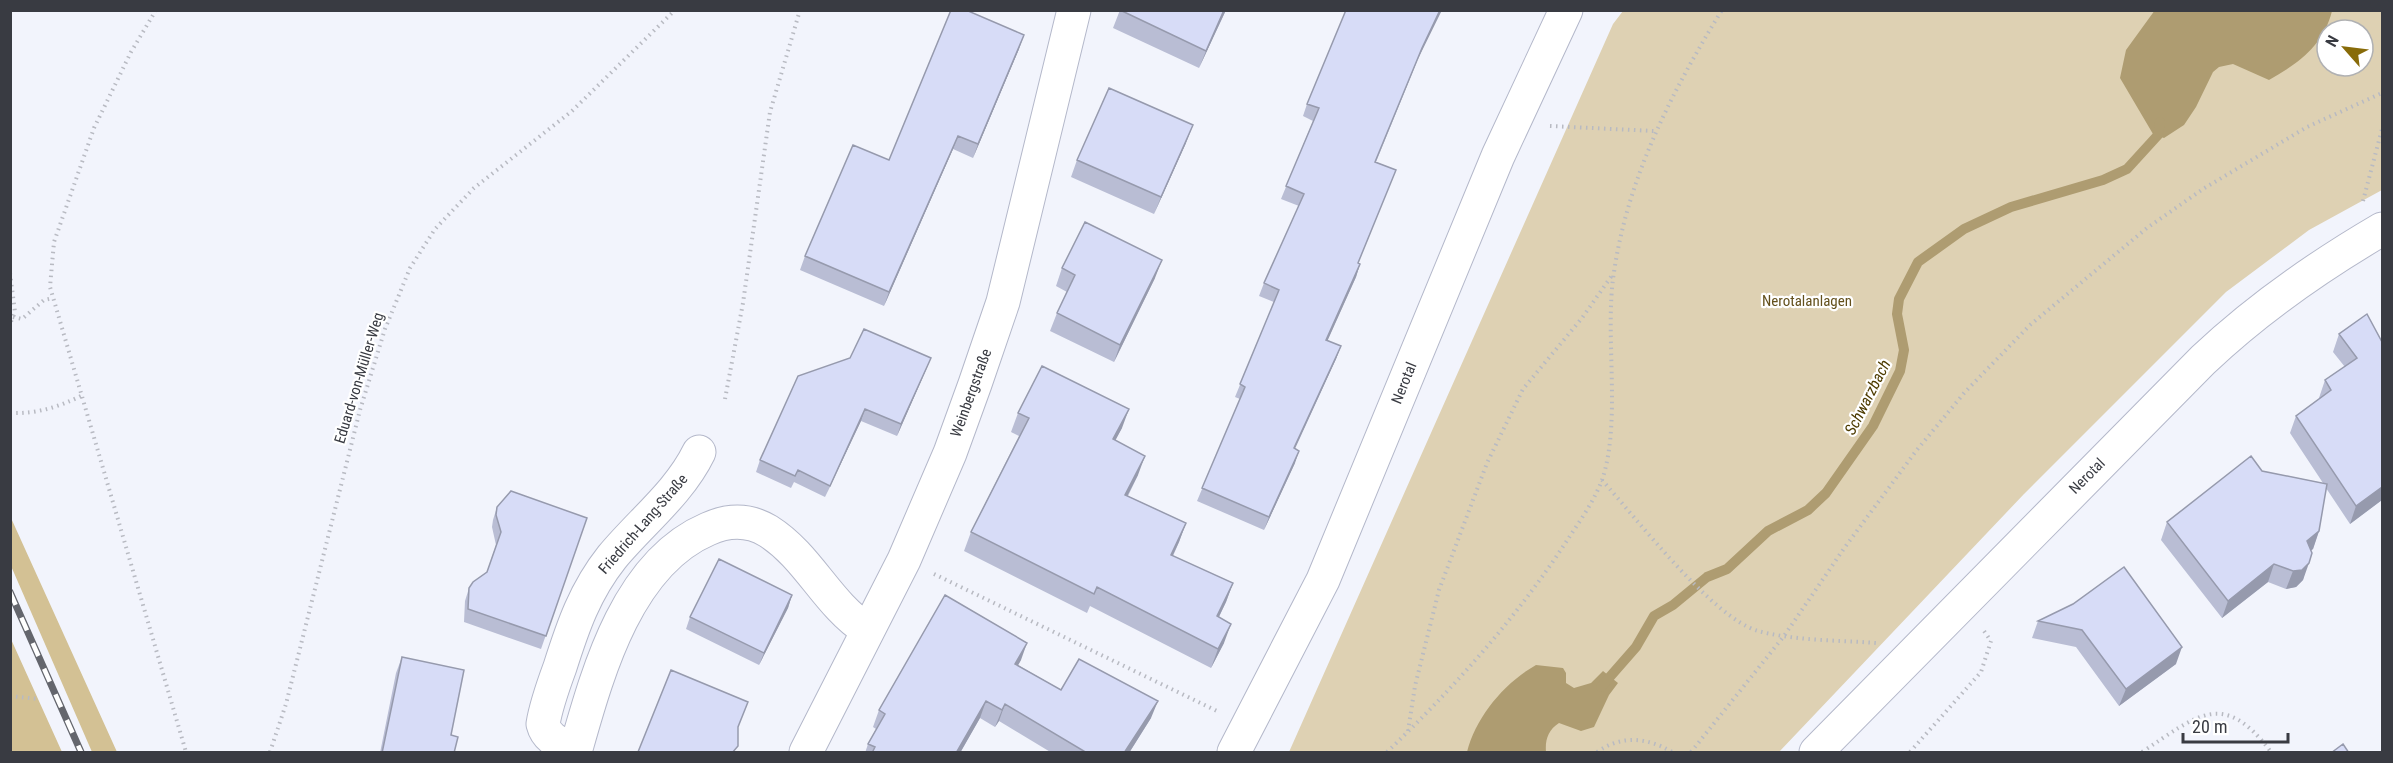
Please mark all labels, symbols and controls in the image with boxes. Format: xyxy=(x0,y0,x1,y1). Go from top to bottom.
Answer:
north arrow xyxy=(2315,18,2375,78)
text: N xyxy=(2322,32,2343,50)
park label: Nerotalanlagen xyxy=(1762,292,1852,310)
street label: Eduard-von-Müller-Weg xyxy=(331,310,387,446)
street label: Weinbergstraße xyxy=(947,346,995,440)
water label: Schwarzbach xyxy=(1840,357,1894,438)
street label: Nerotal xyxy=(1388,360,1420,406)
street label: Nerotal xyxy=(2065,454,2109,498)
street label: Friedrich-Lang-Straße xyxy=(595,470,691,578)
scale bar xyxy=(2183,706,2288,744)
text: 20 m xyxy=(2192,716,2227,737)

